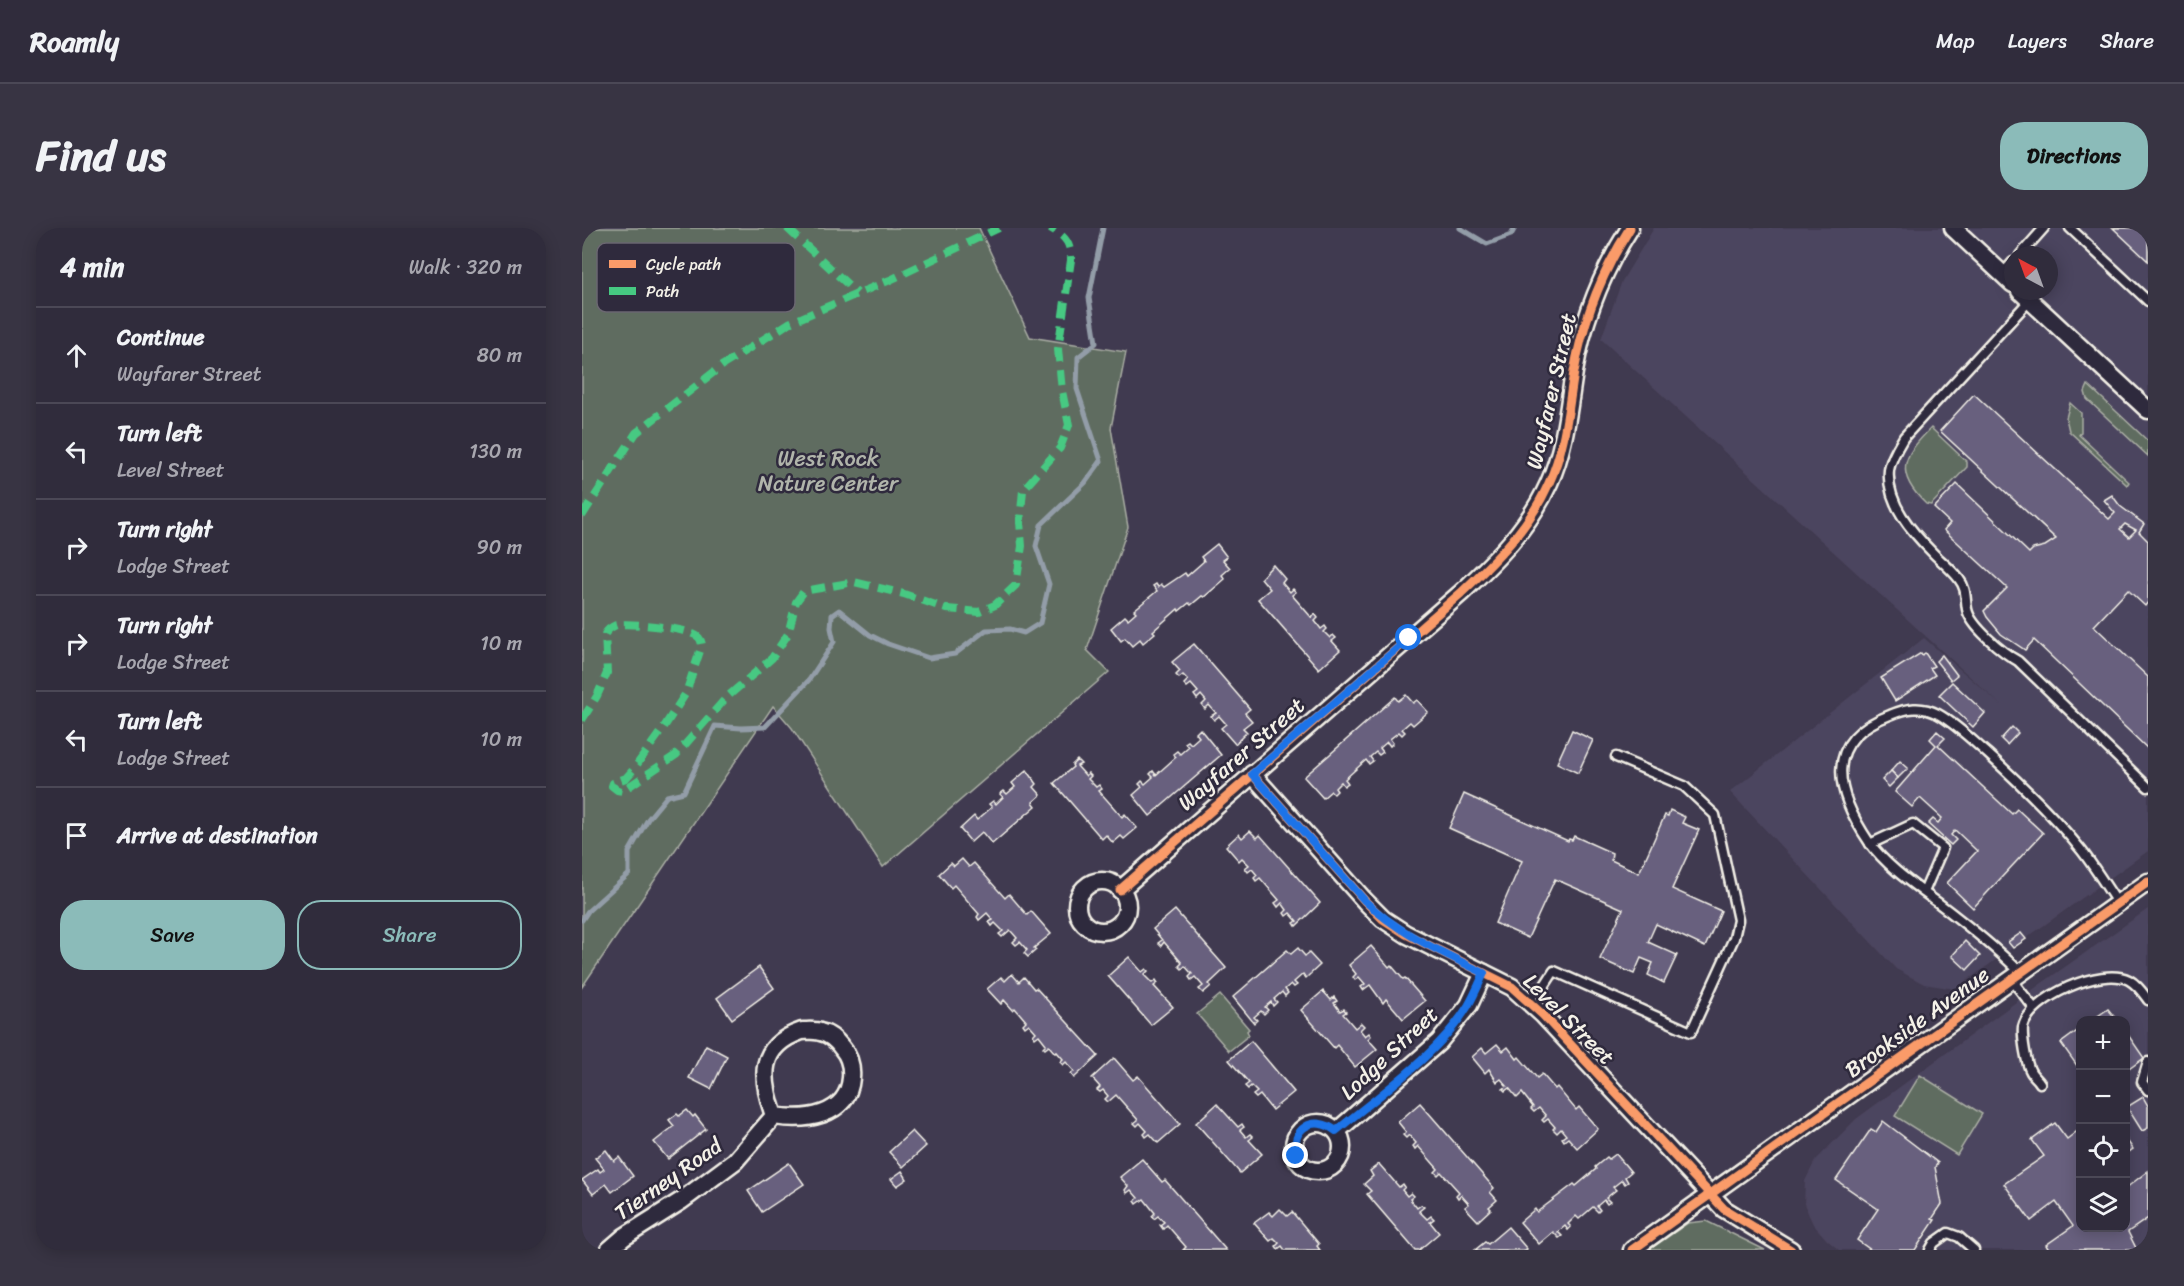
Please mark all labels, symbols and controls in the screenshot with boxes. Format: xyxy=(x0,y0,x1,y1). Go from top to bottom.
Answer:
text: Roamly xyxy=(30,17,119,66)
text: Map xyxy=(1936,22,1975,60)
text: Layers xyxy=(2008,22,2067,60)
text: Share xyxy=(2100,22,2154,60)
text: Find us xyxy=(36,119,166,193)
button: Directions xyxy=(2000,122,2148,190)
legend xyxy=(597,243,795,312)
text: 4 min xyxy=(60,244,124,290)
north arrow xyxy=(2004,246,2058,300)
text: Walk · 320 m xyxy=(409,250,522,285)
text: Cycle path xyxy=(646,250,721,279)
text: Path xyxy=(646,277,679,306)
street label: Wayfarer Street xyxy=(1514,309,1588,473)
text: Continue xyxy=(117,318,205,357)
text: 80 m xyxy=(477,338,522,373)
icon: ahead xyxy=(60,339,93,372)
text: Wayfarer Street xyxy=(117,357,262,392)
text: Turn left xyxy=(117,414,202,453)
text: 130 m xyxy=(469,434,522,469)
icon: left xyxy=(60,435,93,468)
park label: West Rock Nature Center xyxy=(758,439,900,503)
text: Level Street xyxy=(117,453,224,488)
text: Turn right xyxy=(117,510,212,549)
text: 90 m xyxy=(477,530,522,565)
icon: right xyxy=(60,531,93,564)
text: Lodge Street xyxy=(117,549,230,584)
text: Turn right xyxy=(117,606,212,645)
route start xyxy=(1395,624,1421,650)
text: 10 m xyxy=(480,626,522,661)
icon: right xyxy=(60,627,93,660)
text: Lodge Street xyxy=(117,645,230,680)
street label: Wayfarer Street xyxy=(1168,687,1314,821)
text: Turn left xyxy=(117,702,202,741)
text: 10 m xyxy=(480,722,522,757)
icon: left xyxy=(60,723,93,756)
text: Lodge Street xyxy=(117,741,230,776)
text: Arrive at destination xyxy=(117,816,318,855)
icon: arrive xyxy=(60,819,93,852)
button: Save xyxy=(60,900,285,970)
button: Share xyxy=(297,900,522,970)
street label: Brookside Avenue xyxy=(1836,956,1998,1088)
street label: Level Street xyxy=(1513,963,1625,1075)
street label: Lodge Street xyxy=(1330,996,1448,1110)
map controls xyxy=(2076,1016,2130,1232)
button: + xyxy=(2076,1016,2130,1070)
button: − xyxy=(2076,1070,2130,1124)
button: locate xyxy=(2076,1124,2130,1178)
street label: Tierney Road xyxy=(606,1126,732,1231)
route end xyxy=(1282,1142,1308,1168)
button: layers xyxy=(2076,1178,2130,1232)

